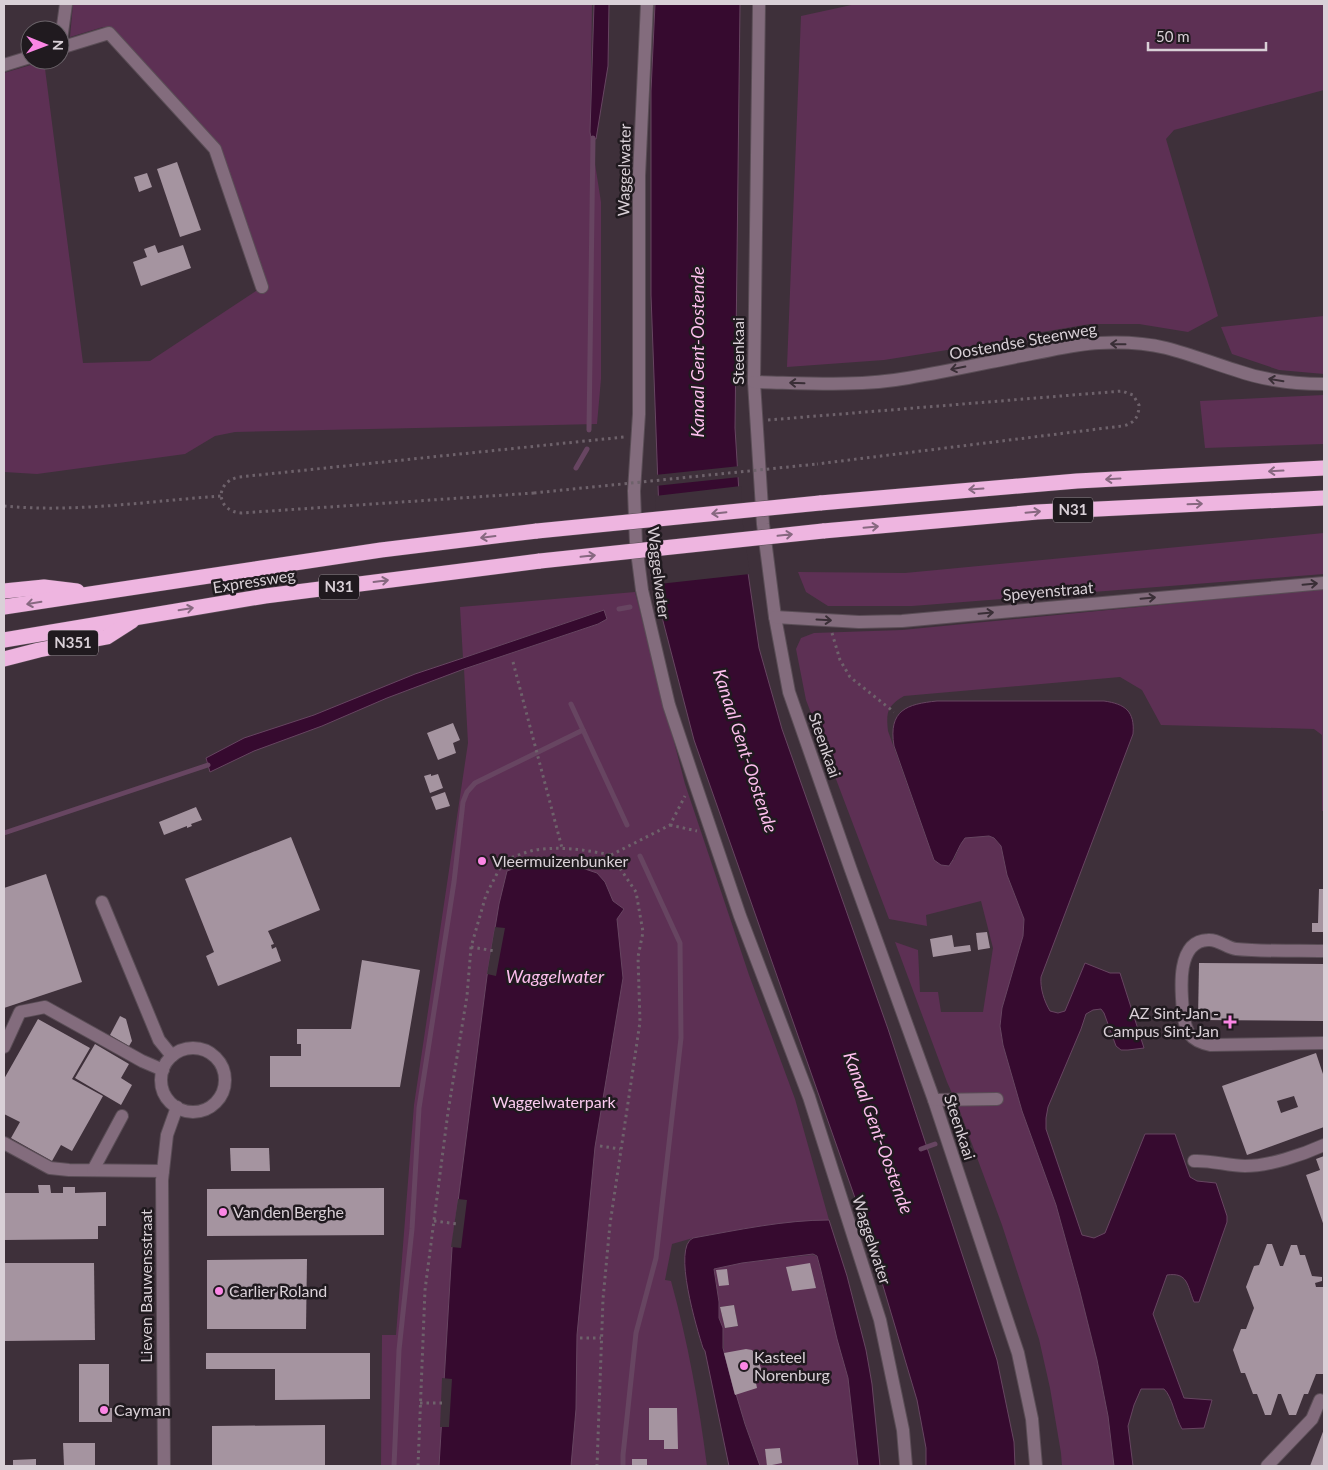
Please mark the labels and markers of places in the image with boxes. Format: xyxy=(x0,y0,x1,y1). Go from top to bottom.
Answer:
place label: Vleermuizenbunker xyxy=(492,851,629,870)
marker: Vleermuizenbunker xyxy=(476,855,488,867)
place label: AZ Sint-Jan - Campus Sint-Jan xyxy=(1103,1003,1219,1040)
marker: AZ Sint-Jan - Campus Sint-Jan xyxy=(1223,1015,1237,1029)
place label: Van den Berghe xyxy=(233,1202,344,1221)
marker: Van den Berghe xyxy=(217,1206,229,1218)
place label: Carlier Roland xyxy=(229,1281,327,1300)
marker: Carlier Roland xyxy=(213,1285,225,1297)
place label: Kasteel Norenburg xyxy=(754,1347,830,1384)
marker: Kasteel Norenburg xyxy=(738,1360,750,1372)
place label: Cayman xyxy=(114,1400,171,1419)
marker: Cayman xyxy=(98,1404,110,1416)

